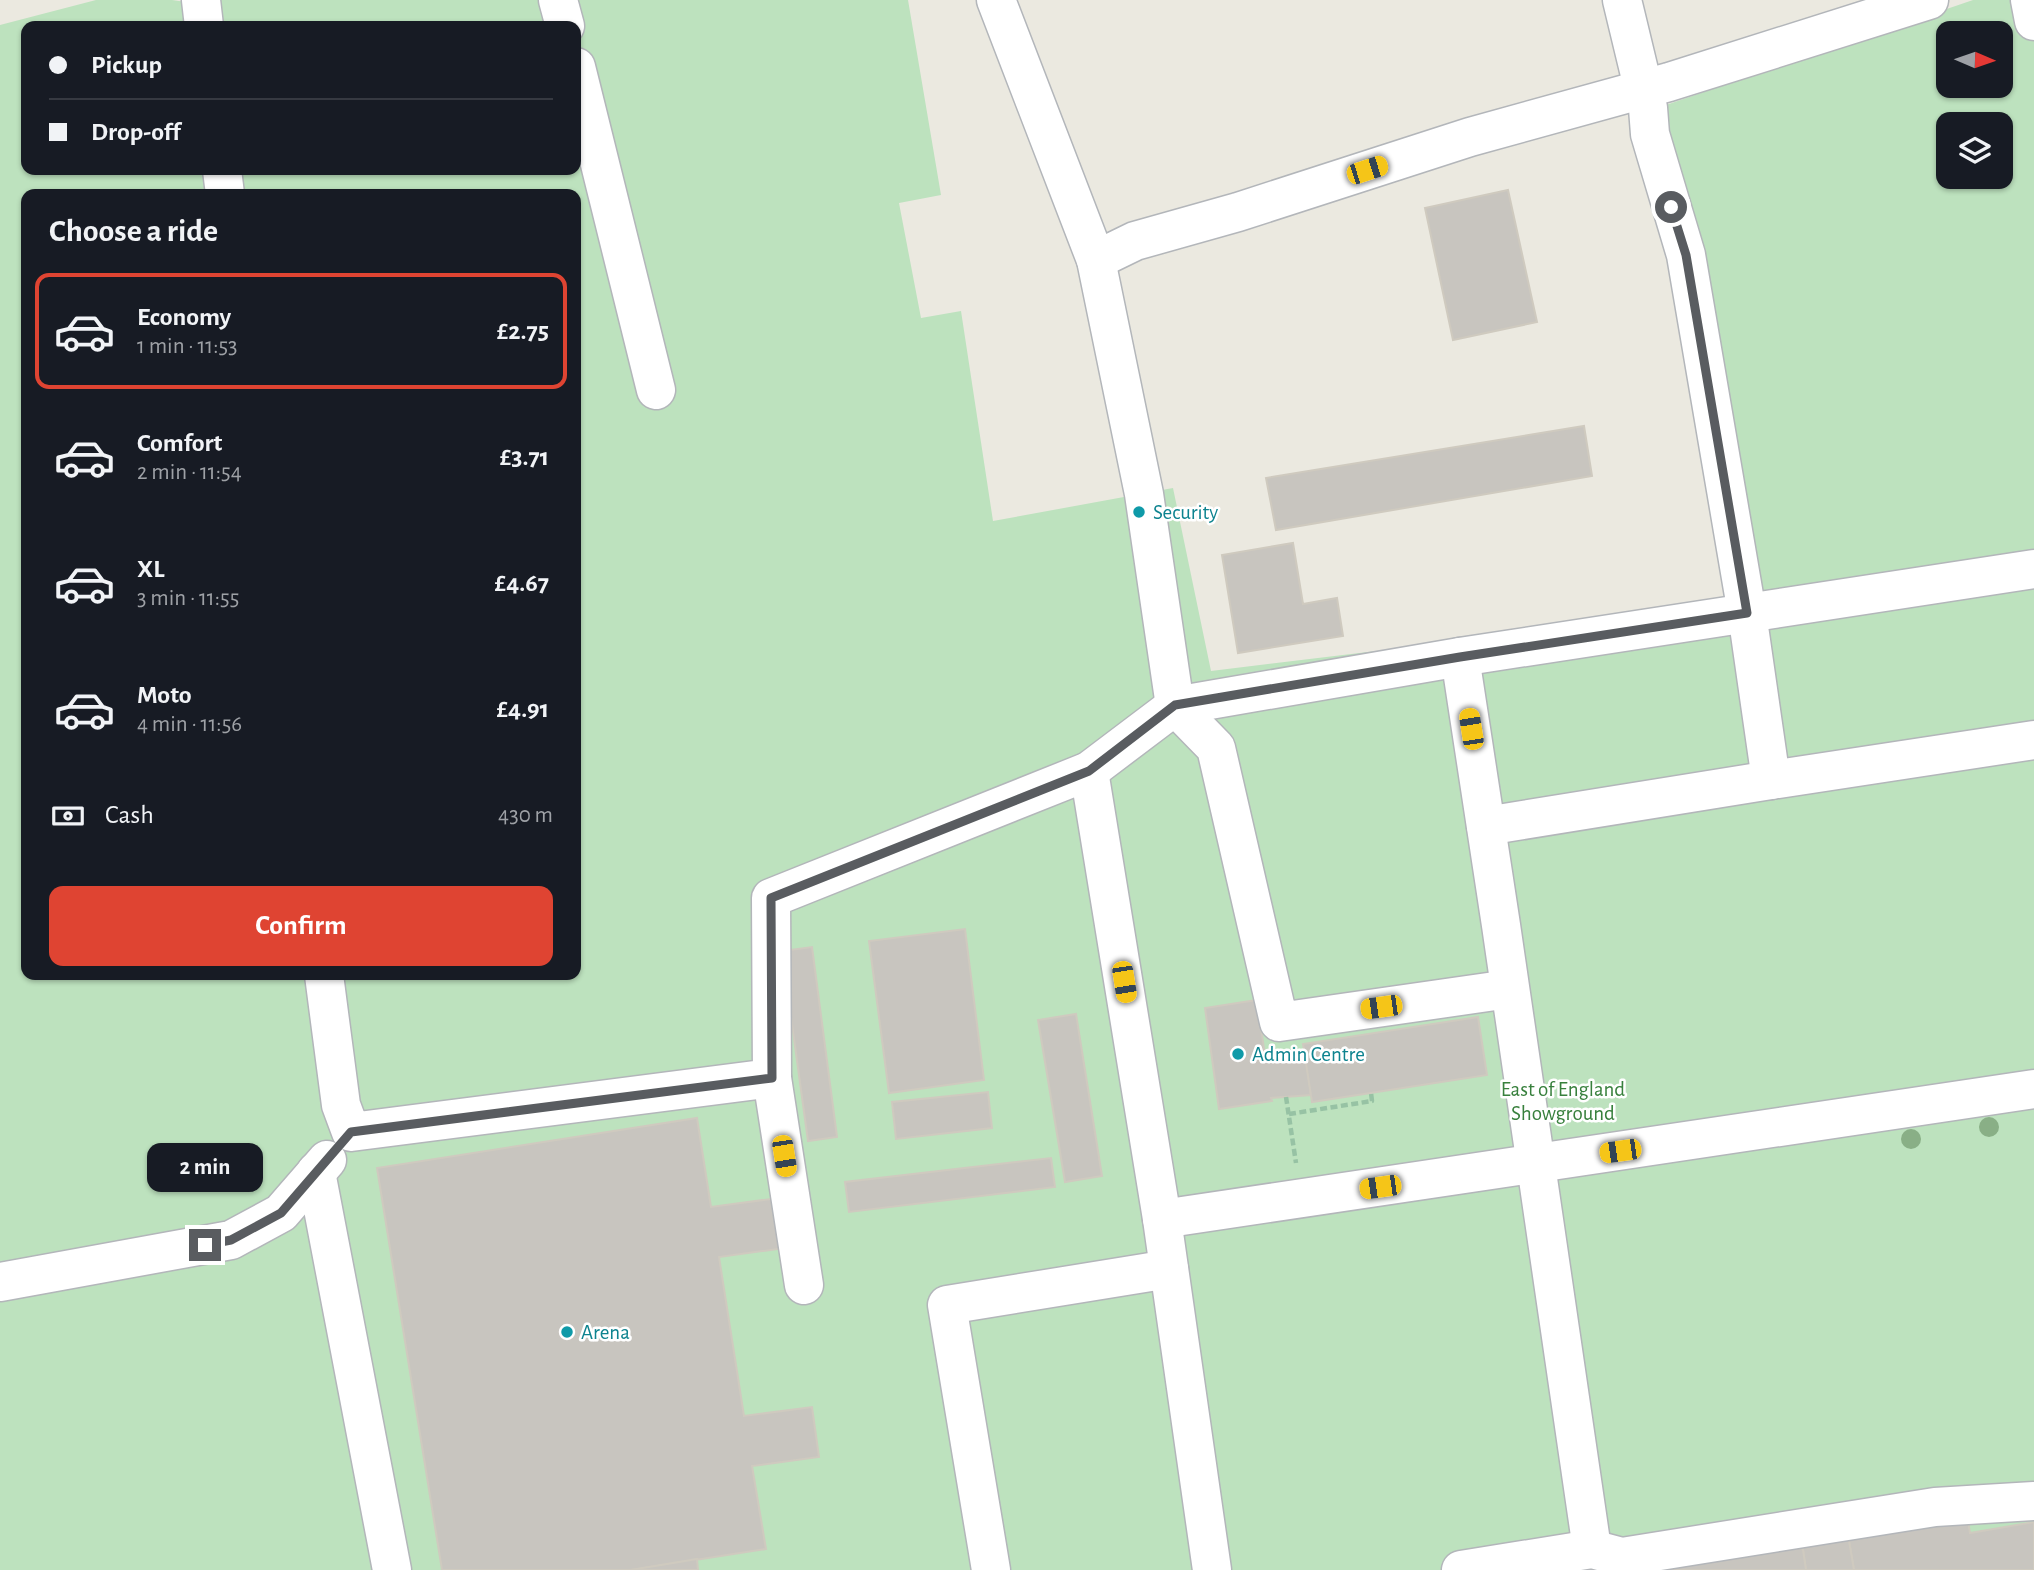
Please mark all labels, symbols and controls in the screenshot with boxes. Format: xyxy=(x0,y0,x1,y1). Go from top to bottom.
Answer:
north arrow xyxy=(1936,21,2012,98)
map controls xyxy=(1936,21,2013,189)
text: Pickup xyxy=(91,52,162,78)
button: layers xyxy=(1936,112,2013,189)
text: Drop-off xyxy=(91,119,180,145)
car xyxy=(1344,154,1391,186)
route start xyxy=(1655,191,1687,223)
text: Choose a ride xyxy=(49,215,218,247)
icon: car xyxy=(53,300,116,363)
text: Economy xyxy=(137,304,231,330)
text: £2.75 xyxy=(497,318,549,344)
text: 1 min · 11:53 xyxy=(137,335,238,358)
icon: car xyxy=(53,426,116,489)
text: Comfort xyxy=(137,430,222,456)
text: £3.71 xyxy=(500,444,549,470)
text: 2 min · 11:54 xyxy=(137,461,242,484)
place label: Security xyxy=(1153,502,1218,523)
marker: Security xyxy=(1131,504,1147,520)
icon: car xyxy=(53,552,116,615)
text: XL xyxy=(137,556,164,582)
text: £4.67 xyxy=(495,570,549,596)
text: 3 min · 11:55 xyxy=(137,587,239,610)
icon: car xyxy=(53,678,116,741)
text: Moto xyxy=(137,682,192,708)
text: £4.91 xyxy=(496,696,549,722)
car xyxy=(1458,707,1485,751)
text: 4 min · 11:56 xyxy=(137,713,242,736)
icon: cash xyxy=(49,797,87,835)
text: Cash xyxy=(105,802,154,828)
text: 430 m xyxy=(498,804,553,827)
button: Confirm xyxy=(49,886,553,966)
car xyxy=(1111,960,1138,1004)
car xyxy=(1359,994,1404,1020)
place label: Admin Centre xyxy=(1252,1044,1365,1065)
marker: Admin Centre xyxy=(1230,1046,1246,1062)
park label: East of England Showground xyxy=(1501,1079,1625,1124)
car xyxy=(771,1134,798,1178)
car xyxy=(1598,1138,1643,1164)
callout: 2 min xyxy=(147,1144,263,1192)
text: 2 min xyxy=(179,1156,231,1179)
car xyxy=(1358,1174,1403,1200)
route end xyxy=(189,1229,221,1261)
place label: Arena xyxy=(581,1322,630,1343)
marker: Arena xyxy=(559,1324,575,1340)

